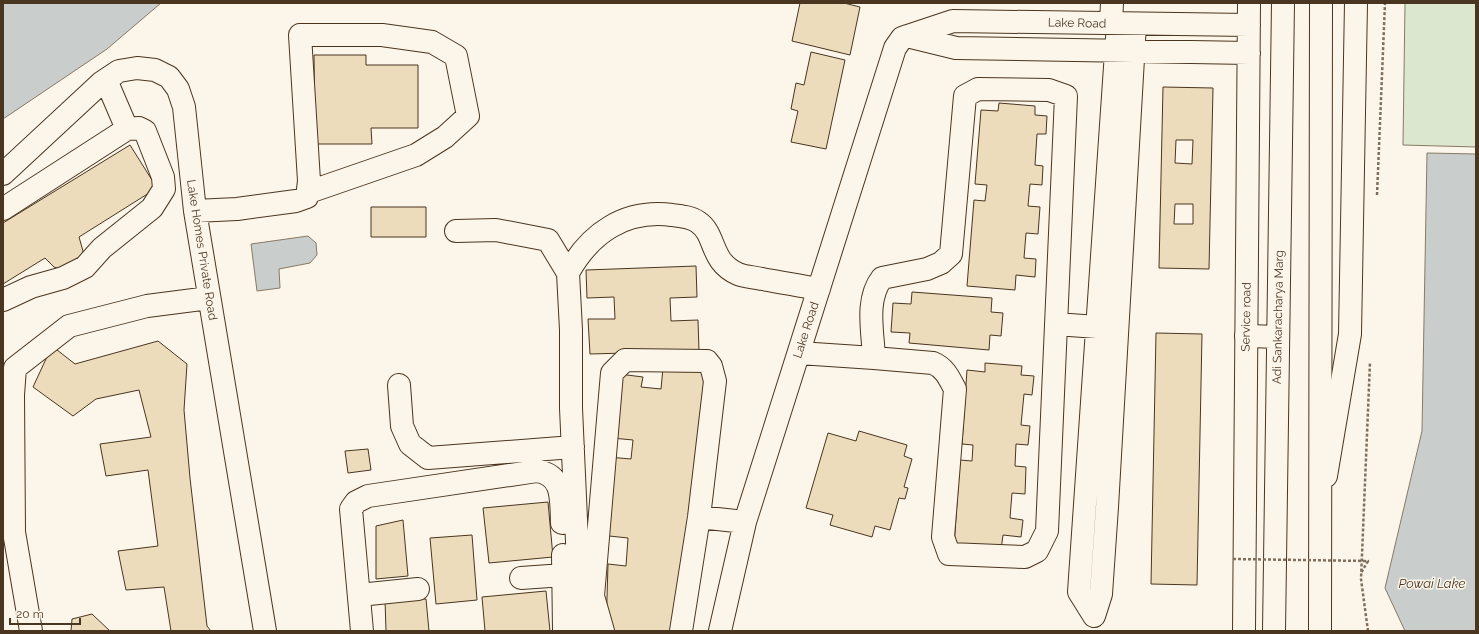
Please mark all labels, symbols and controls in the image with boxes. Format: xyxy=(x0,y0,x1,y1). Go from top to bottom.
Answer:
street label: Lake Road xyxy=(1048,15,1106,31)
street label: Lake Homes Private Road xyxy=(184,179,220,321)
street label: Adi Sankaracharya Marg xyxy=(1270,250,1286,384)
street label: Service road xyxy=(1238,282,1254,352)
street label: Lake Road xyxy=(790,300,822,360)
water label: Powai Lake xyxy=(1398,576,1466,591)
scale bar xyxy=(10,600,80,626)
text: 20 m xyxy=(16,607,44,621)

